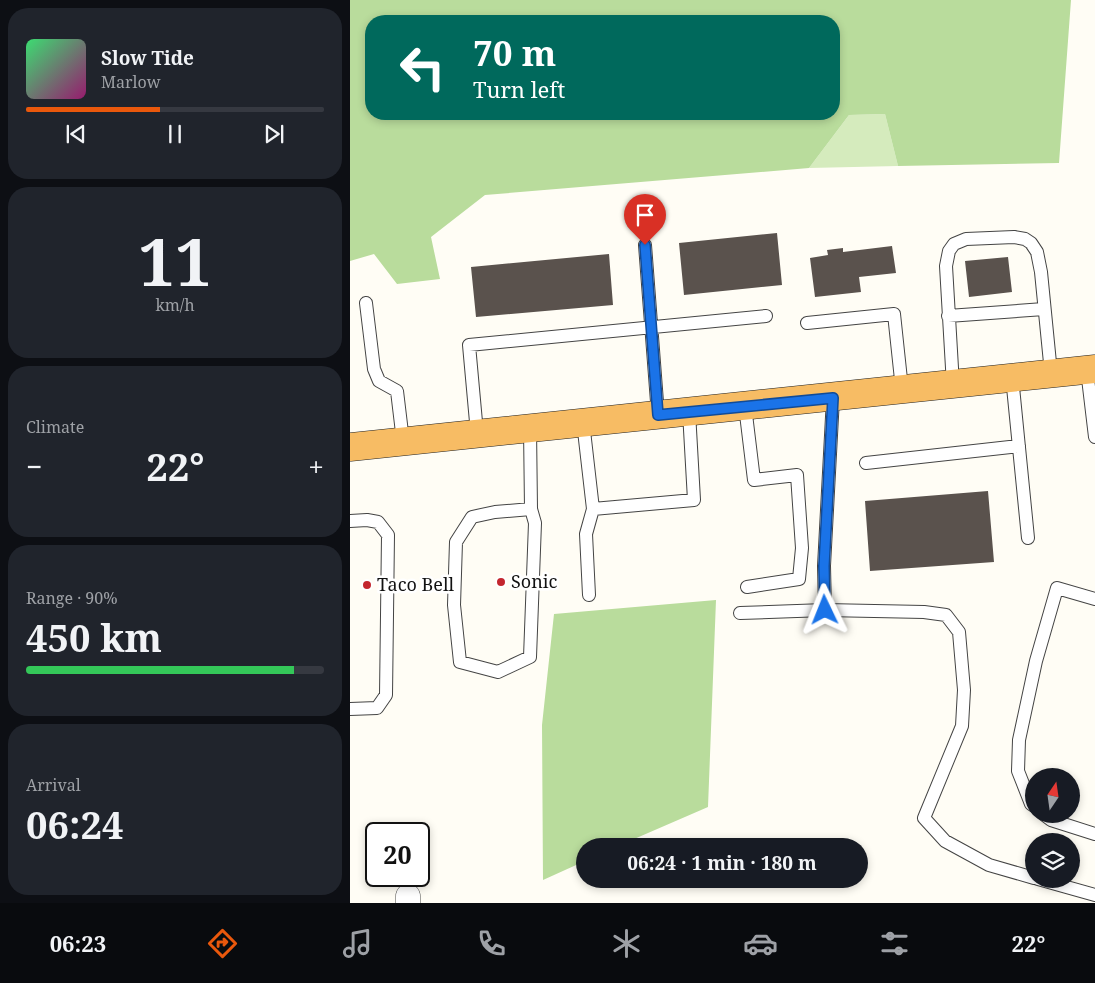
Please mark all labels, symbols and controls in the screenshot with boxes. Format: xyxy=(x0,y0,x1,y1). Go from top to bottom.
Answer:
text: 70 m xyxy=(473,29,556,76)
icon: left xyxy=(390,35,455,100)
text: Slow Tide xyxy=(101,45,194,71)
text: Marlow xyxy=(101,71,161,93)
text: Turn left xyxy=(473,74,565,104)
icon: previous xyxy=(62,120,90,148)
icon: pause xyxy=(161,120,189,148)
icon: next xyxy=(260,120,288,148)
pin xyxy=(624,194,666,245)
icon: arrive xyxy=(631,201,659,229)
text: 11 xyxy=(138,217,212,305)
text: km/h xyxy=(155,294,195,316)
text: Climate xyxy=(26,416,84,438)
text: 22° xyxy=(146,440,204,492)
text: − xyxy=(26,447,42,485)
text: + xyxy=(308,447,324,485)
place label: Sonic xyxy=(511,569,558,593)
place label: Taco Bell xyxy=(377,572,455,596)
marker: Sonic xyxy=(495,576,507,588)
marker: Taco Bell xyxy=(361,579,373,591)
position arrow xyxy=(798,583,850,635)
text: Range · 90% xyxy=(26,587,118,609)
text: 450 km xyxy=(26,611,162,663)
north arrow xyxy=(1025,768,1080,822)
map controls xyxy=(1025,768,1080,888)
text: Arrival xyxy=(26,774,81,796)
text: 06:24 xyxy=(26,798,123,850)
speed limit sign: 20 xyxy=(365,822,430,887)
button: layers xyxy=(1025,833,1080,888)
text: 06:24 · 1 min · 180 m xyxy=(627,850,817,876)
icon: directions xyxy=(205,926,240,961)
icon: music xyxy=(340,926,375,961)
icon: phone xyxy=(474,926,509,961)
icon: climate xyxy=(609,926,644,961)
icon: car xyxy=(743,926,778,961)
icon: filters xyxy=(877,926,912,961)
text: 06:23 xyxy=(50,928,106,958)
text: 22° xyxy=(1012,928,1045,958)

